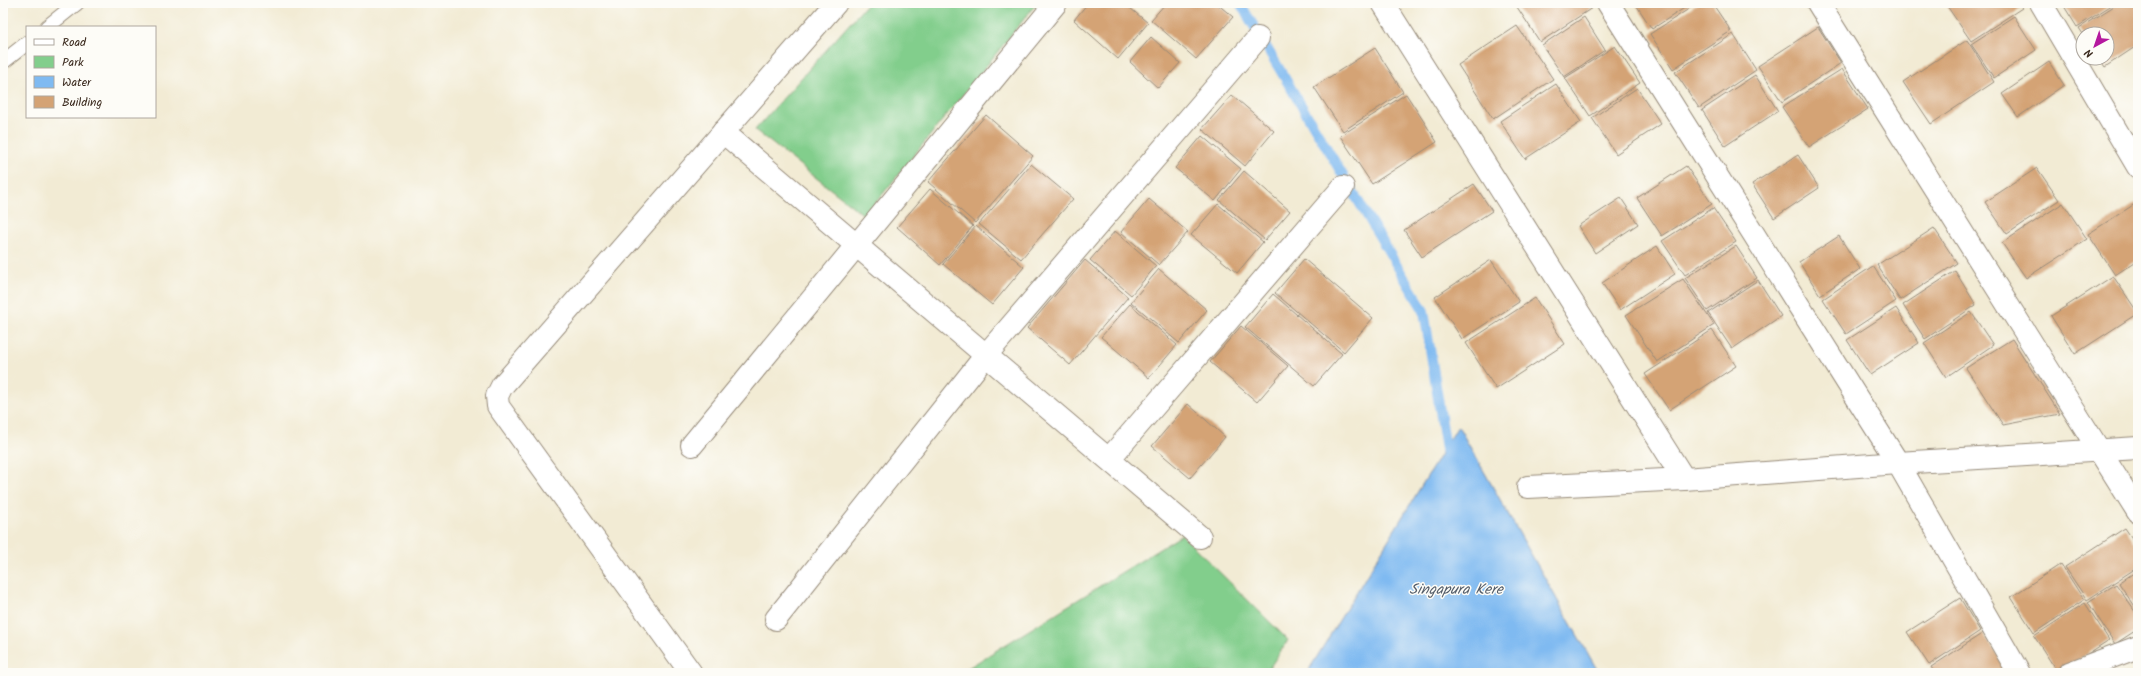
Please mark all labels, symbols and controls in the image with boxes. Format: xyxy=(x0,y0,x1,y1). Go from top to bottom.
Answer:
legend xyxy=(26,26,156,118)
north arrow xyxy=(2075,26,2115,66)
text: Road xyxy=(62,33,87,52)
text: N xyxy=(2081,44,2098,62)
text: Park xyxy=(62,53,84,72)
text: Water xyxy=(62,73,92,92)
text: Building xyxy=(62,93,102,112)
water label: Singapura Kere xyxy=(1409,578,1504,602)

